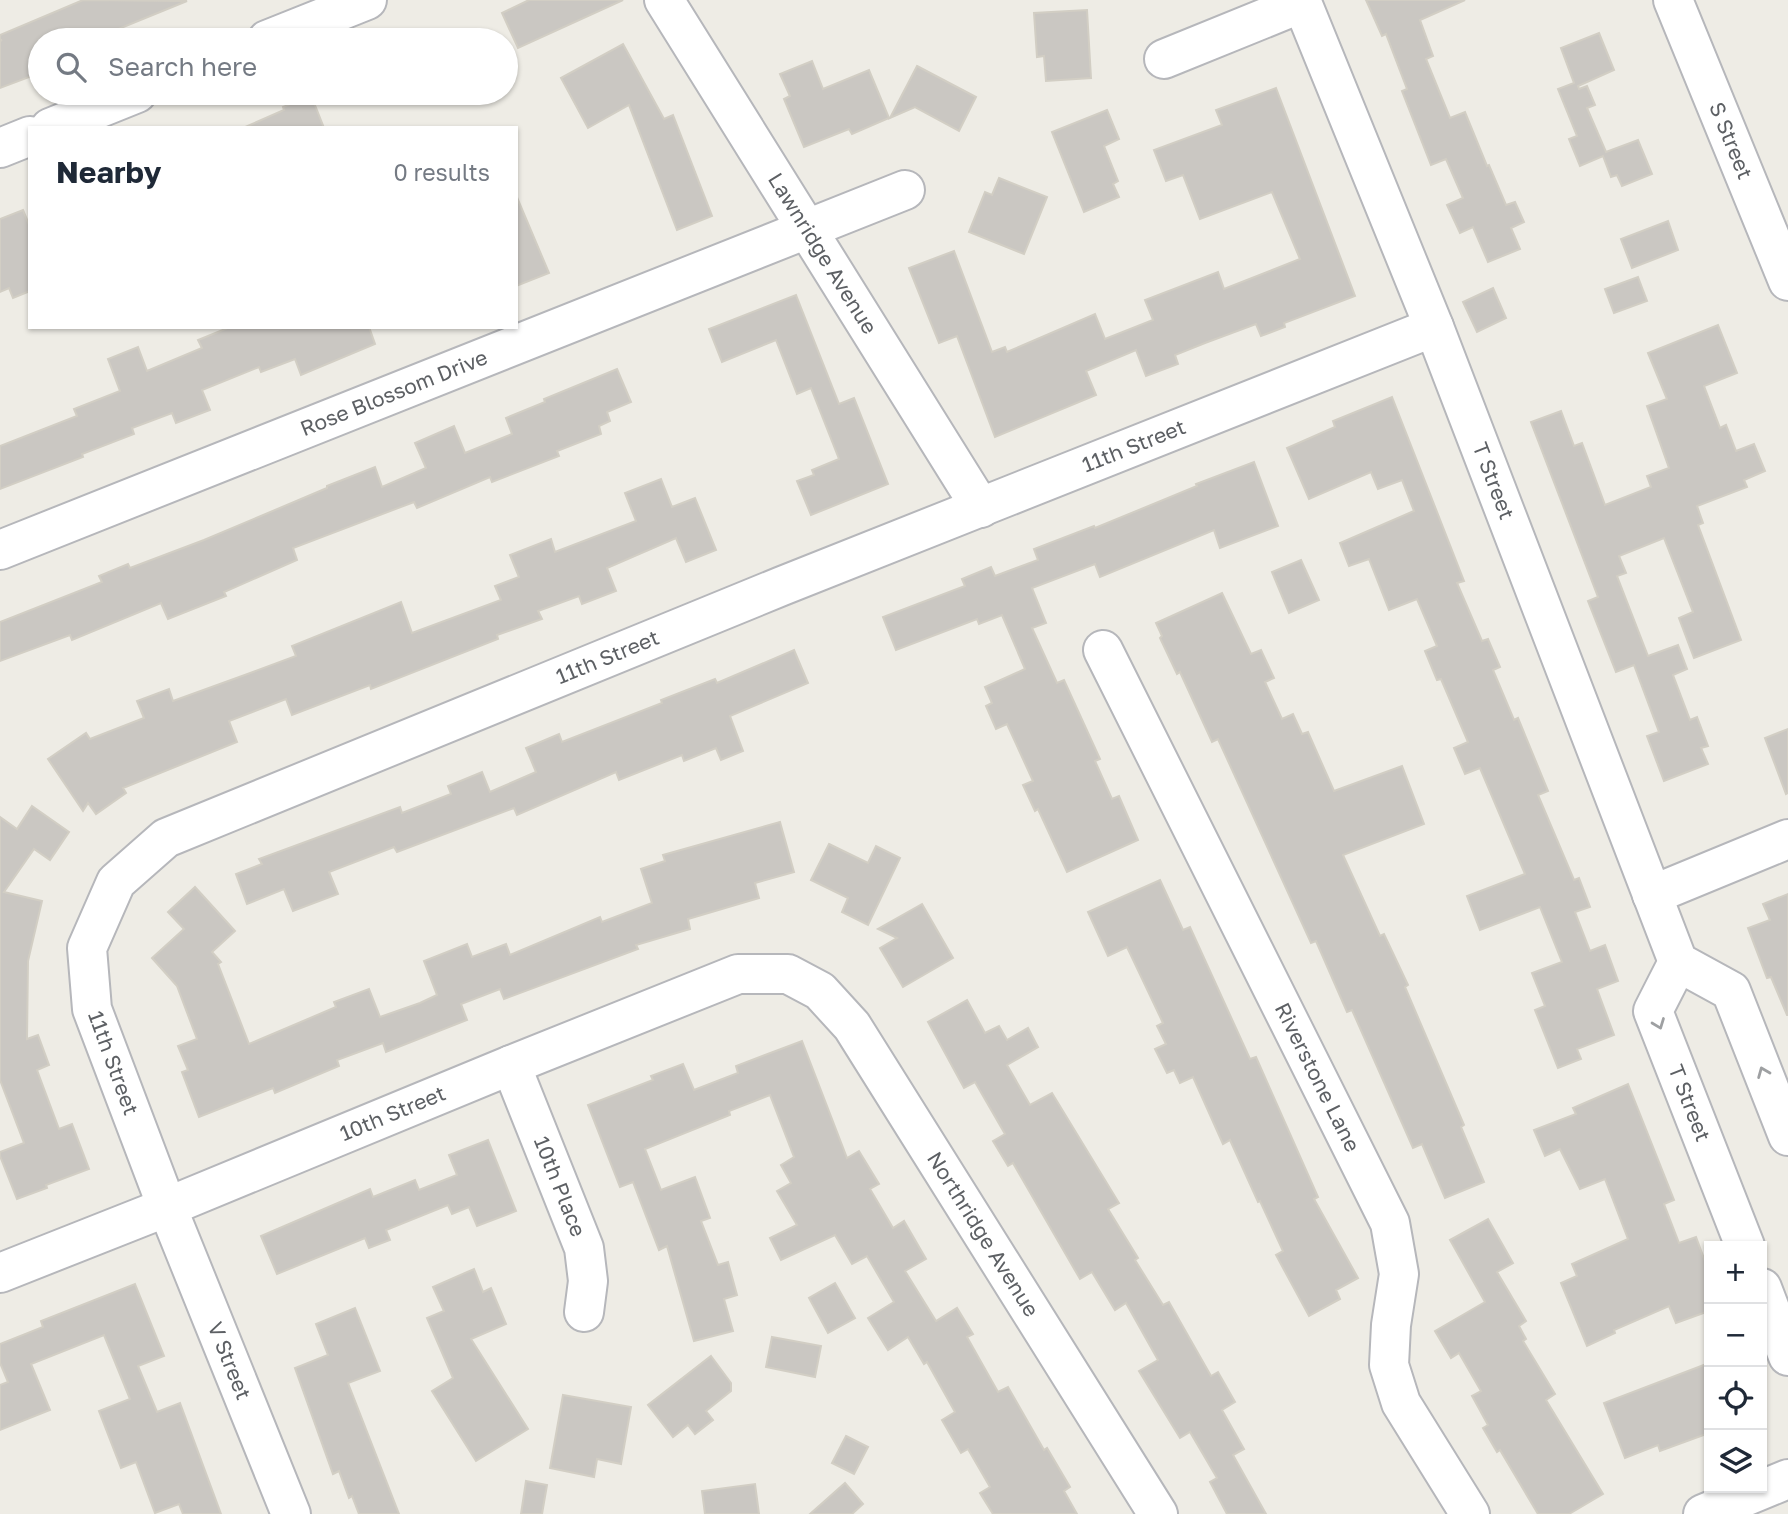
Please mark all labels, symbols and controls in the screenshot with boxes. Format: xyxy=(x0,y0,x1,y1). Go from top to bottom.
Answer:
search box xyxy=(28,28,518,105)
icon: search xyxy=(52,48,90,86)
text: Search here xyxy=(108,51,257,82)
street label: S Street xyxy=(1704,98,1759,183)
text: Nearby xyxy=(56,154,161,190)
text: 0 results xyxy=(394,158,490,186)
street label: Lawnridge Avenue xyxy=(763,168,883,339)
street label: Rose Blossom Drive xyxy=(296,343,491,441)
street label: 11th Street xyxy=(1078,413,1189,477)
street label: T Street xyxy=(1468,438,1521,523)
street label: 11th Street xyxy=(552,624,663,689)
street label: Riverstone Lane xyxy=(1270,998,1366,1156)
street label: 11th Street xyxy=(83,1007,145,1118)
one-way arrow xyxy=(1650,1017,1664,1029)
street label: T Street xyxy=(1663,1061,1717,1145)
one-way arrow xyxy=(1757,1067,1771,1079)
street label: 10th Street xyxy=(336,1079,449,1146)
street label: 10th Place xyxy=(529,1132,592,1240)
street label: Northridge Avenue xyxy=(922,1147,1045,1321)
map controls xyxy=(1704,1241,1767,1493)
button: + xyxy=(1704,1241,1767,1304)
button: − xyxy=(1704,1304,1767,1367)
street label: V Street xyxy=(203,1318,257,1403)
button: locate xyxy=(1704,1367,1767,1430)
button: layers xyxy=(1704,1430,1767,1493)

